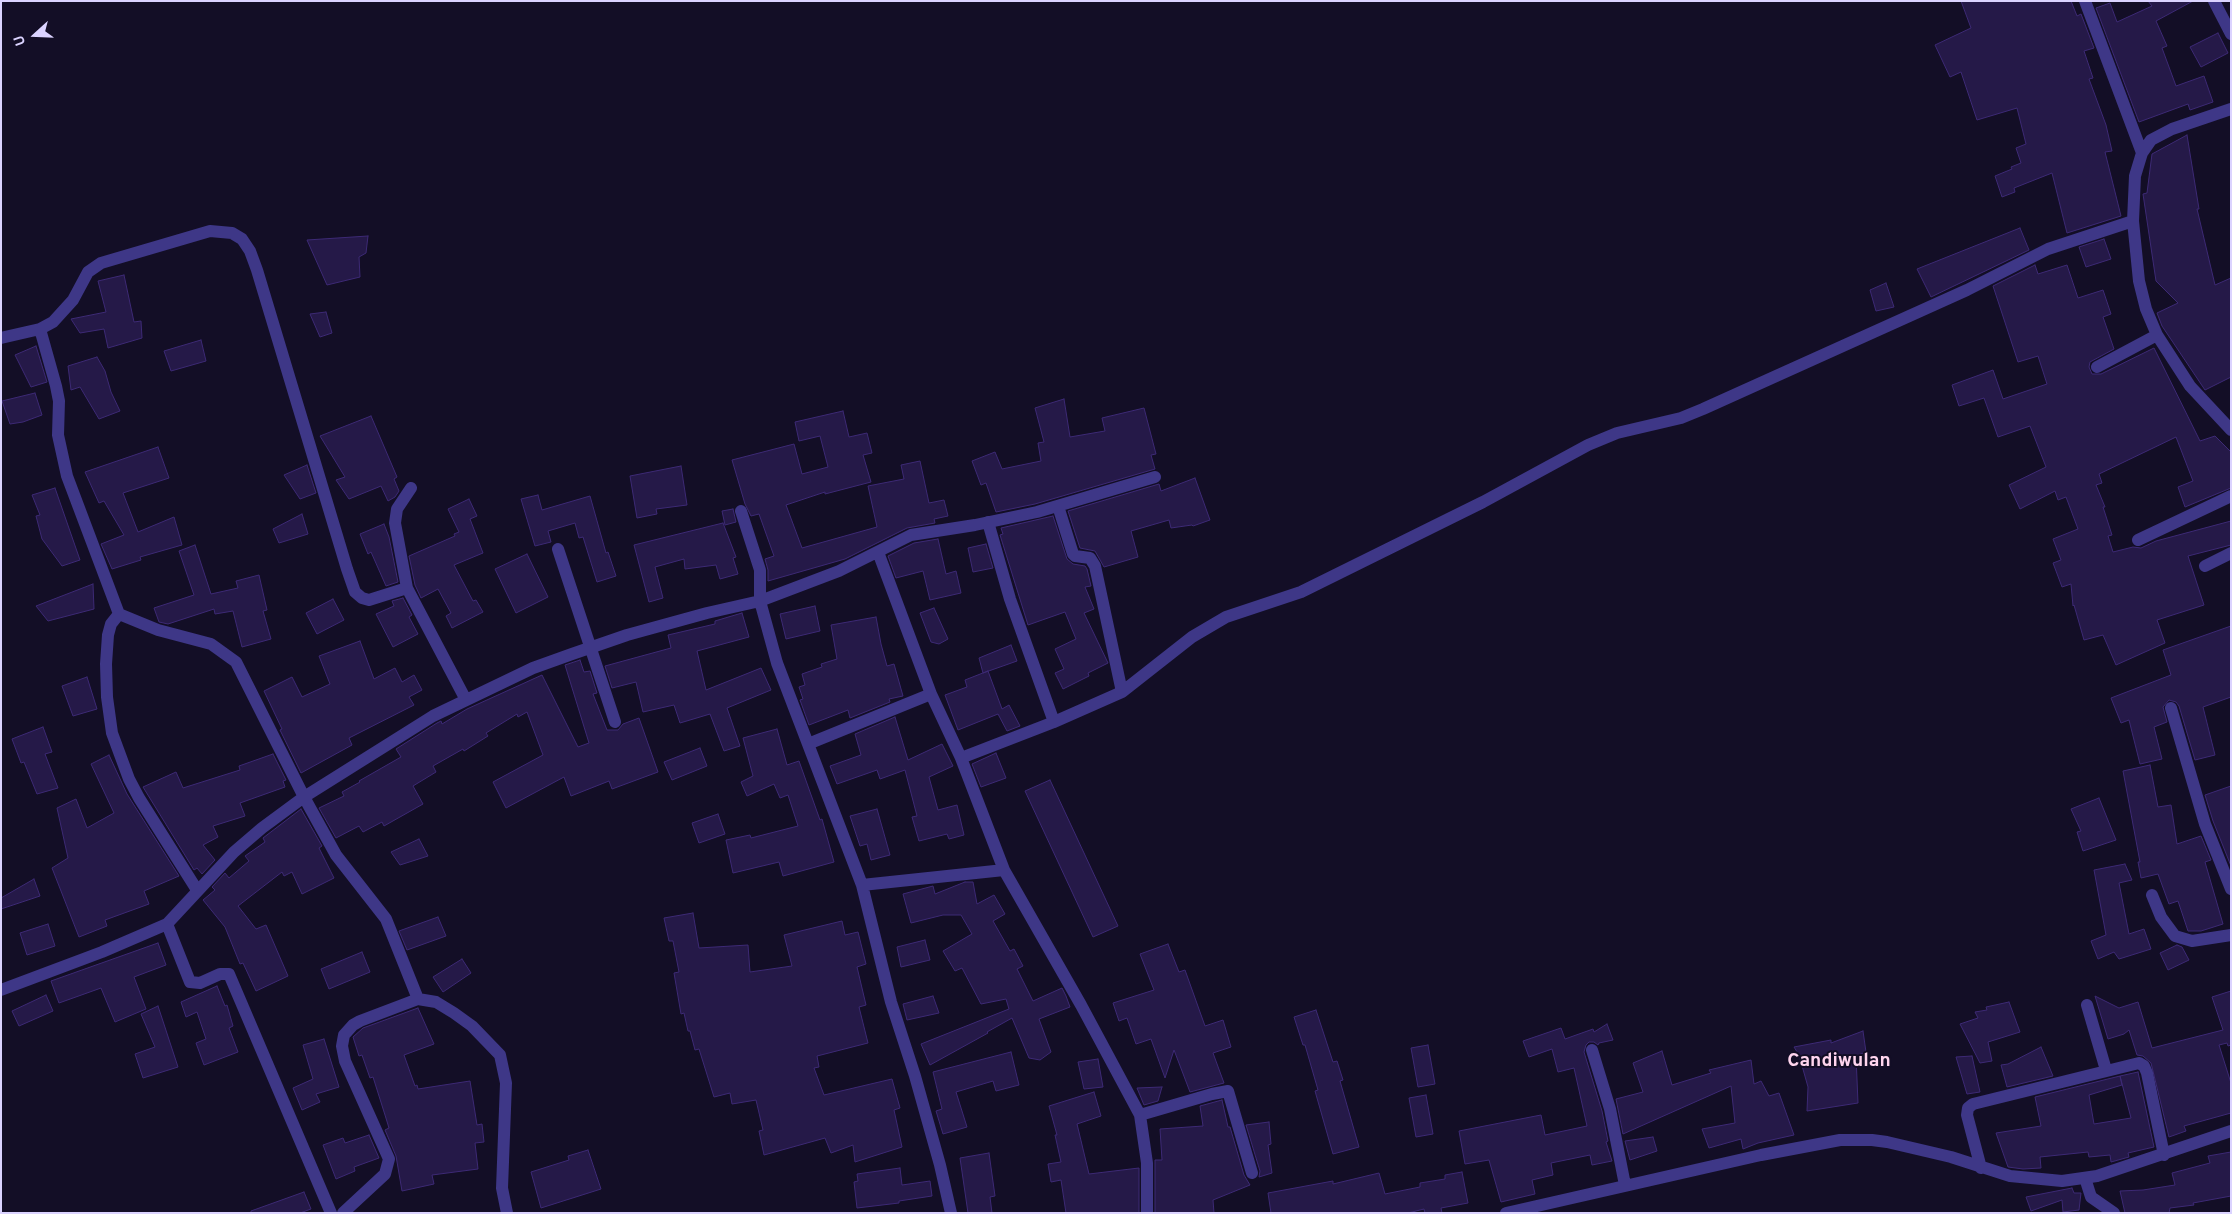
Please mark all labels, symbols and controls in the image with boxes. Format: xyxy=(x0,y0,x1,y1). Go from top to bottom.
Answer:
north arrow xyxy=(10,10,60,60)
text: U xyxy=(11,33,30,48)
district label: Candiwulan xyxy=(1787,1051,1891,1073)

